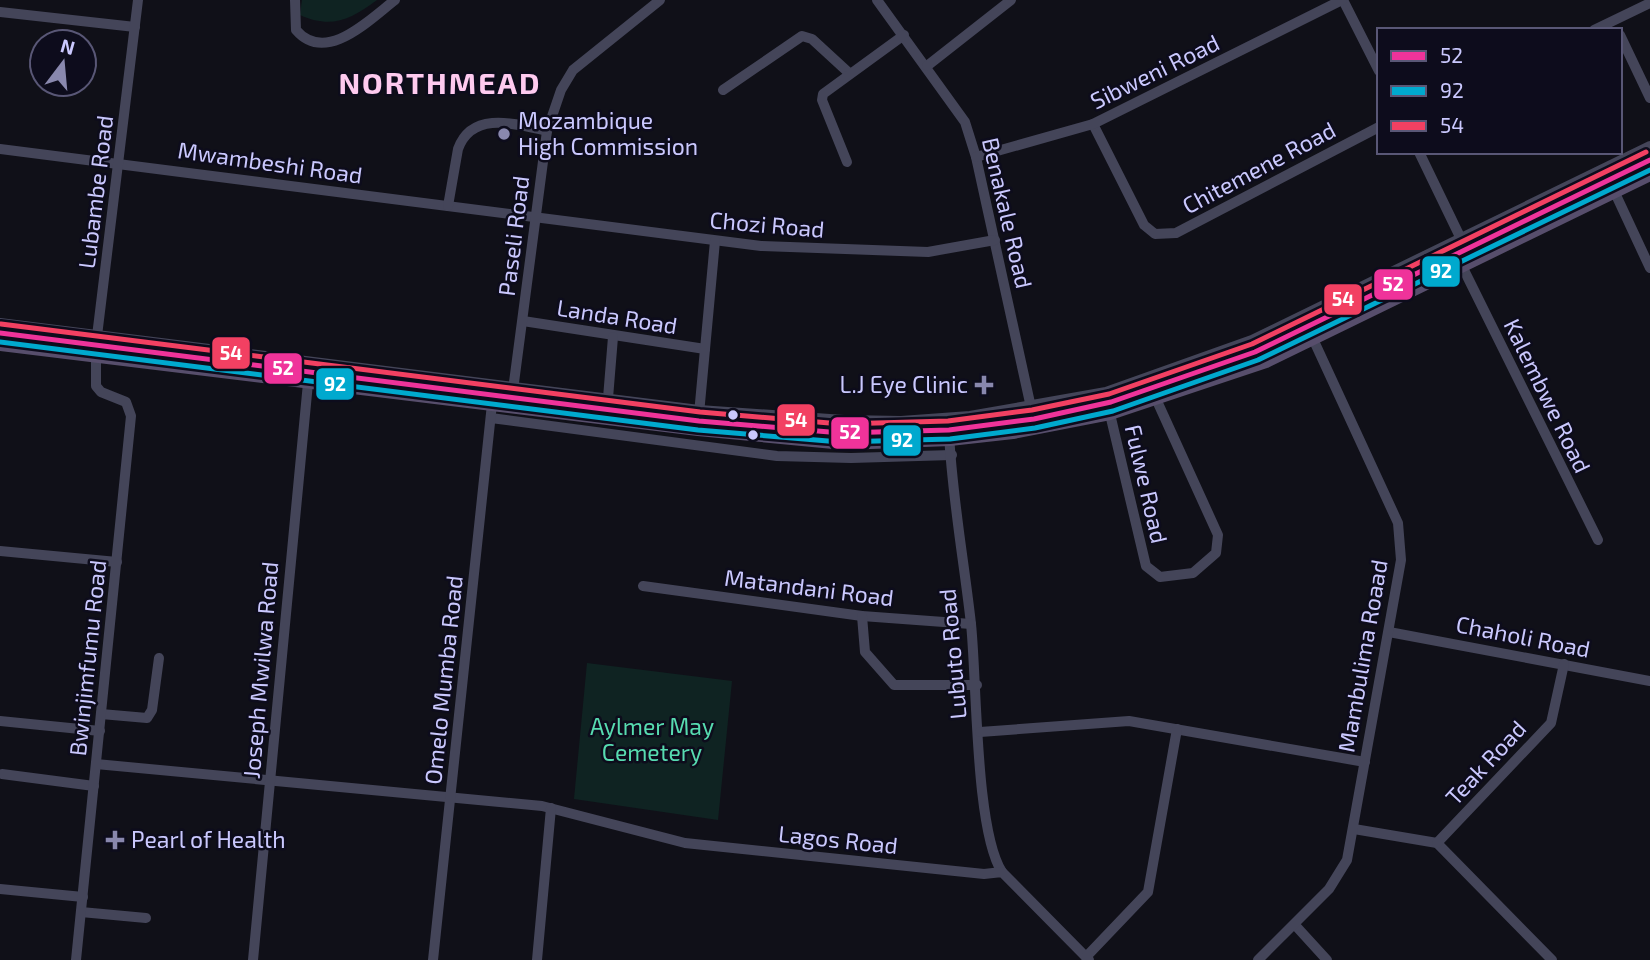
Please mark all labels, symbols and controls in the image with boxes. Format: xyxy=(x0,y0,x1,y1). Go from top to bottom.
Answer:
north arrow xyxy=(28,28,98,98)
street label: Sibweni Road xyxy=(1085,28,1224,114)
legend xyxy=(1377,28,1622,154)
text: N xyxy=(58,33,78,59)
text: 52 xyxy=(1440,42,1463,67)
district label: NORTHMEAD xyxy=(338,64,542,100)
text: 92 xyxy=(1440,77,1464,102)
place label: Mozambique High Commission xyxy=(518,106,698,160)
text: 54 xyxy=(1440,112,1464,137)
street label: Lubambe Road xyxy=(72,114,118,270)
street label: Chitemene Road xyxy=(1177,115,1340,219)
marker: Mozambique High Commission xyxy=(496,126,512,142)
street label: Benakale Road xyxy=(977,134,1039,291)
street label: Mwambeshi Road xyxy=(176,135,364,189)
street label: Paseli Road xyxy=(492,174,534,298)
street label: Chozi Road xyxy=(709,205,826,243)
line badge: 92 xyxy=(1421,255,1461,288)
text: 92 xyxy=(1430,259,1452,282)
line badge: 52 xyxy=(1373,268,1414,301)
text: 52 xyxy=(1382,272,1404,295)
line badge: 54 xyxy=(1323,283,1363,316)
text: 54 xyxy=(1332,287,1354,310)
street label: Landa Road xyxy=(555,293,679,339)
street label: Kalembwe Road xyxy=(1499,314,1597,477)
line badge: 54 xyxy=(211,336,251,370)
text: 54 xyxy=(220,341,242,364)
line badge: 52 xyxy=(263,352,303,385)
text: 52 xyxy=(272,356,294,379)
line badge: 92 xyxy=(315,367,355,401)
place label: L.J Eye Clinic xyxy=(840,370,968,398)
text: 92 xyxy=(324,372,346,395)
marker: L.J Eye Clinic xyxy=(974,375,994,395)
line badge: 54 xyxy=(776,403,816,437)
unlabelled marker xyxy=(726,408,740,422)
text: 54 xyxy=(785,408,807,431)
line badge: 52 xyxy=(830,416,870,450)
text: 52 xyxy=(839,420,861,443)
street label: Fulwe Road xyxy=(1120,422,1174,546)
line badge: 92 xyxy=(882,424,922,457)
unlabelled marker xyxy=(746,428,760,442)
text: 92 xyxy=(891,428,913,451)
street label: Mambulima Roaad xyxy=(1331,557,1393,754)
street label: Bwinjimfumu Road xyxy=(63,558,111,757)
street label: Joseph Mwilwa Road xyxy=(237,560,283,780)
street label: Matandani Road xyxy=(723,563,895,611)
street label: Omelo Mumba Road xyxy=(418,574,468,786)
street label: Lubuto Road xyxy=(932,588,972,721)
street label: Chaholi Road xyxy=(1454,609,1593,663)
park label: Aylmer May Cemetery xyxy=(590,712,714,766)
street label: Teak Road xyxy=(1439,714,1531,810)
street label: Lagos Road xyxy=(777,819,899,859)
place label: Pearl of Health xyxy=(131,825,286,853)
marker: Pearl of Health xyxy=(105,830,125,850)

